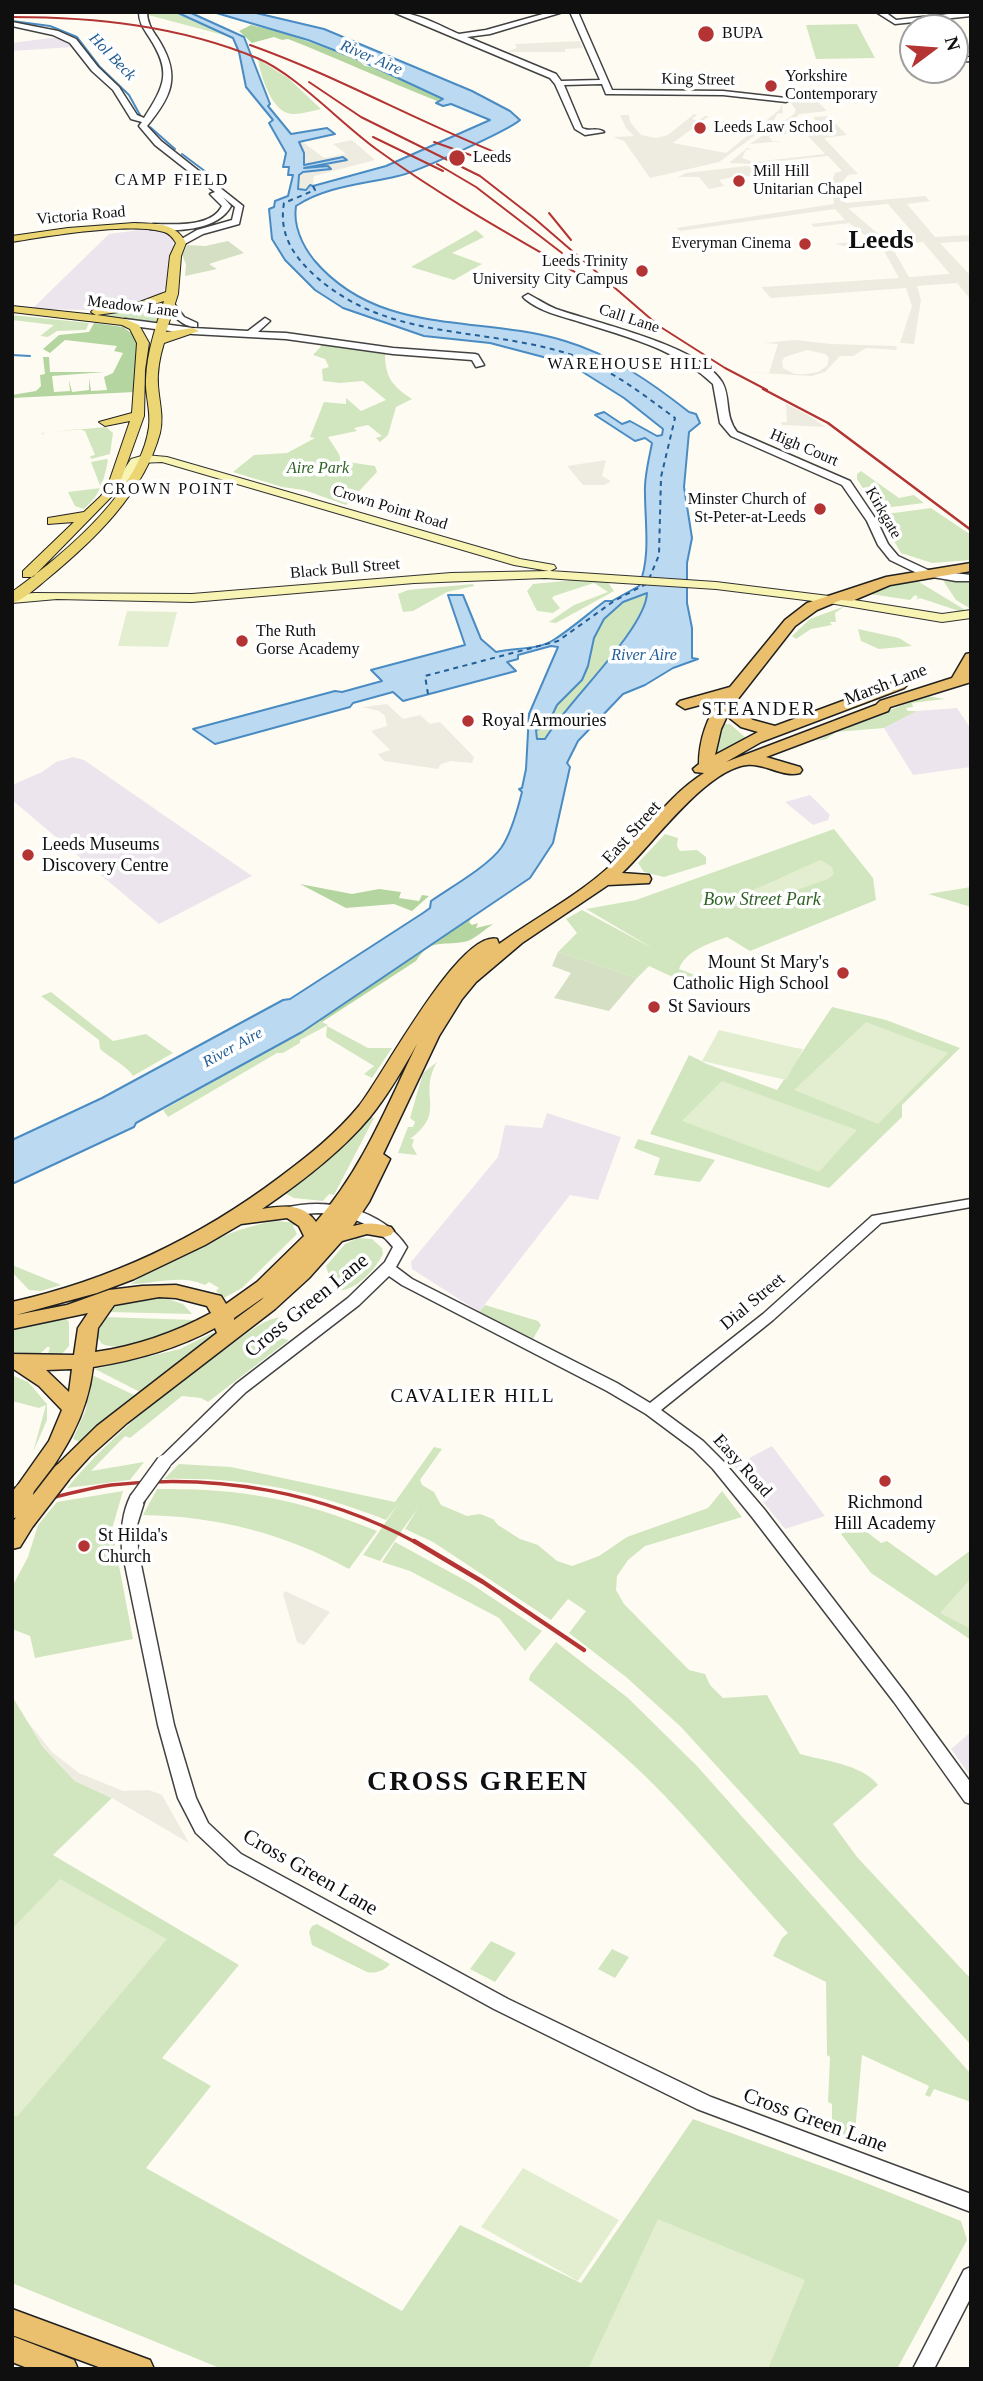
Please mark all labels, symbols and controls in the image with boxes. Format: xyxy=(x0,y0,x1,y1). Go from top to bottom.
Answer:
north arrow xyxy=(899,14,969,84)
marker: BUPA xyxy=(696,24,716,44)
place label: BUPA xyxy=(722,24,763,44)
water label: Hol Beck xyxy=(85,29,139,85)
text: N xyxy=(941,34,965,53)
water label: River Aire xyxy=(337,36,405,80)
place label: Yorkshire Contemporary xyxy=(785,67,877,105)
street label: King Street xyxy=(661,70,735,90)
marker: Yorkshire Contemporary xyxy=(763,78,779,94)
place label: Leeds Law School xyxy=(714,118,833,138)
marker: Leeds Law School xyxy=(692,120,708,136)
marker: Leeds xyxy=(447,148,467,168)
place label: Leeds xyxy=(473,148,511,168)
place label: Mill Hill Unitarian Chapel xyxy=(753,162,863,200)
district label: CAMP FIELD xyxy=(116,171,228,191)
marker: Mill Hill Unitarian Chapel xyxy=(731,173,747,189)
street label: Victoria Road xyxy=(36,203,126,229)
district label: Leeds xyxy=(848,225,914,257)
place label: Everyman Cinema xyxy=(671,234,791,254)
marker: Everyman Cinema xyxy=(797,236,813,252)
place label: Leeds Trinity University City Campus xyxy=(472,252,628,290)
marker: Leeds Trinity University City Campus xyxy=(634,263,650,279)
street label: Meadow Lane xyxy=(86,292,180,322)
street label: Call Lane xyxy=(596,300,662,338)
district label: WAREHOUSE HILL xyxy=(549,355,713,375)
street label: High Court xyxy=(767,425,841,471)
park label: Aire Park xyxy=(287,459,349,479)
district label: CROWN POINT xyxy=(104,480,234,500)
street label: Crown Point Road xyxy=(330,481,450,535)
street label: Kirkgate xyxy=(861,484,905,542)
place label: Minster Church of St-Peter-at-Leeds xyxy=(688,490,806,528)
marker: Minster Church of St-Peter-at-Leeds xyxy=(812,501,828,517)
street label: Black Bull Street xyxy=(289,555,401,583)
place label: The Ruth Gorse Academy xyxy=(256,622,360,660)
marker: The Ruth Gorse Academy xyxy=(234,633,250,649)
water label: River Aire xyxy=(611,646,677,666)
street label: Marsh Lane xyxy=(842,659,930,711)
district label: STEANDER xyxy=(702,699,816,721)
place label: Royal Armouries xyxy=(482,710,606,732)
marker: Royal Armouries xyxy=(460,713,476,729)
street label: East Street xyxy=(598,797,666,869)
place label: Leeds Museums Discovery Centre xyxy=(42,834,168,876)
marker: Leeds Museums Discovery Centre xyxy=(20,847,36,863)
park label: Bow Street Park xyxy=(703,889,821,911)
place label: Mount St Mary's Catholic High School xyxy=(673,952,829,995)
marker: Mount St Mary's Catholic High School xyxy=(835,965,851,981)
place label: St Saviours xyxy=(668,996,751,1018)
marker: St Saviours xyxy=(646,999,662,1015)
water label: River Aire xyxy=(200,1024,266,1072)
street label: Cross Green Lane xyxy=(240,1249,374,1363)
street label: Dial Street xyxy=(716,1269,790,1335)
district label: CAVALIER HILL xyxy=(392,1386,554,1408)
street label: Easy Road xyxy=(708,1430,776,1502)
marker: Richmond Hill Academy xyxy=(877,1473,893,1489)
place label: Richmond Hill Academy xyxy=(834,1492,936,1534)
place label: St Hilda's Church xyxy=(98,1525,168,1568)
marker: St Hilda's Church xyxy=(76,1538,92,1554)
district label: CROSS GREEN xyxy=(368,1766,588,1800)
street label: Cross Green Lane xyxy=(238,1824,382,1922)
street label: Cross Green Lane xyxy=(739,2083,891,2159)

